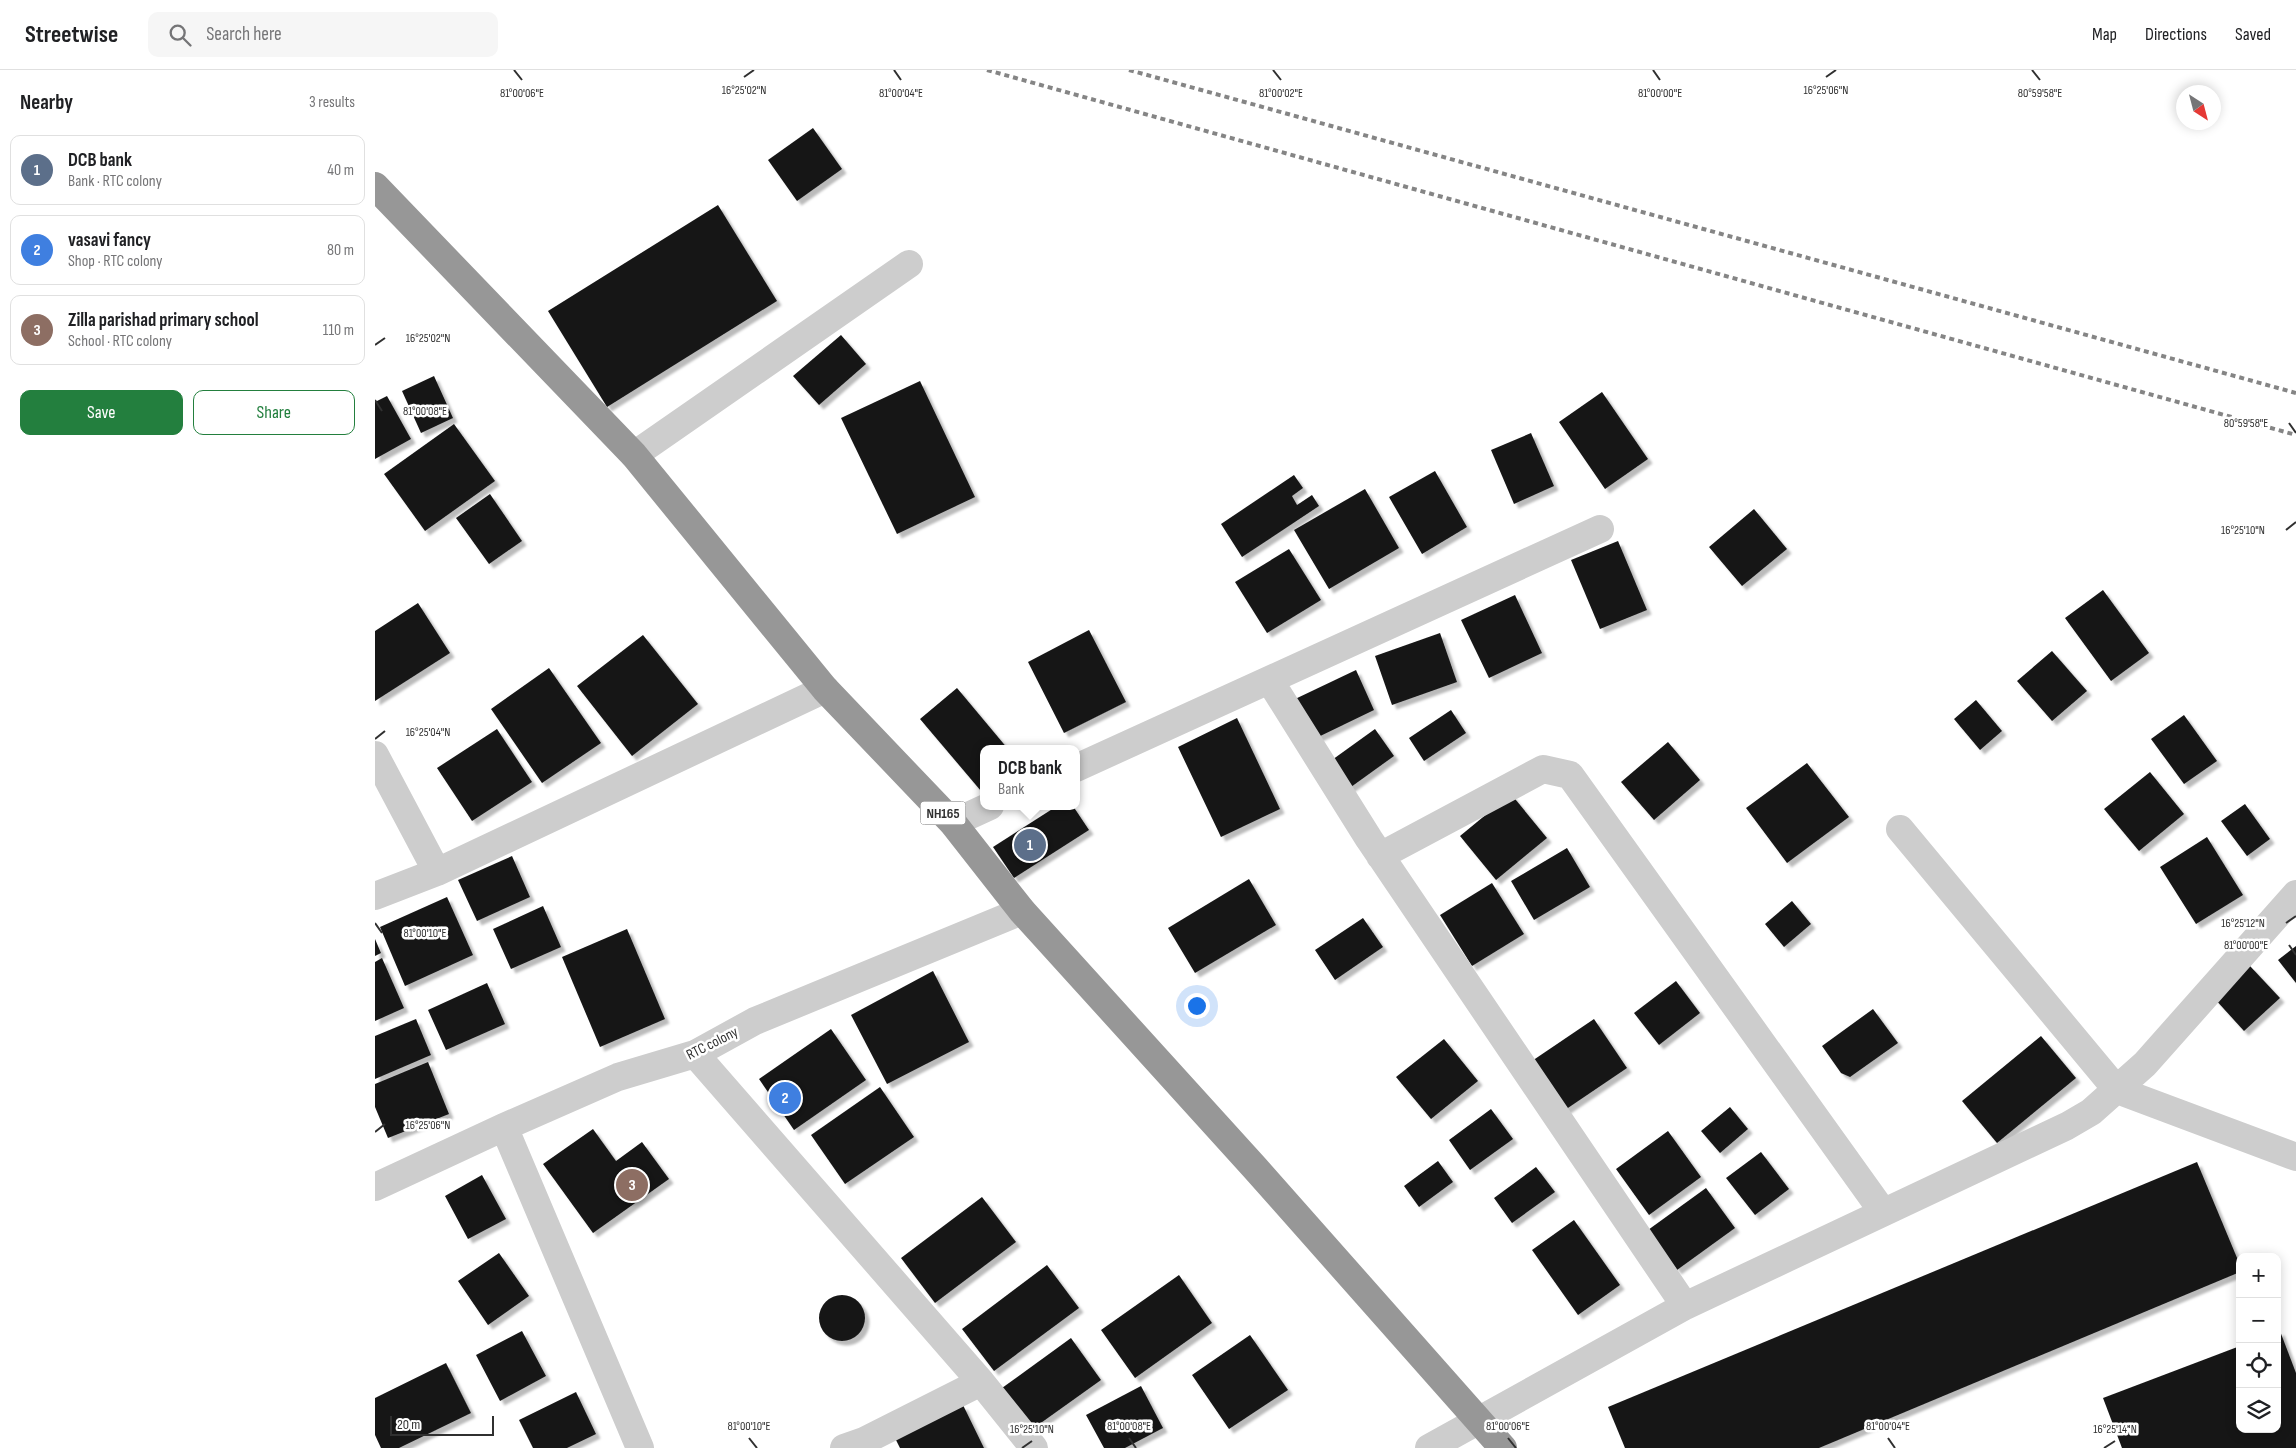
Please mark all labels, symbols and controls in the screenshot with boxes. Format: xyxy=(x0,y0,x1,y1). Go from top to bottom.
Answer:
search box xyxy=(148,12,498,57)
text: Streetwise xyxy=(25,20,118,49)
icon: search xyxy=(166,21,194,49)
text: Search here xyxy=(206,23,282,46)
text: Map xyxy=(2092,24,2117,45)
text: Directions xyxy=(2145,24,2207,45)
text: Saved xyxy=(2235,24,2271,45)
text: 16°25'02"N xyxy=(722,83,766,98)
text: 16°25'06"N xyxy=(1804,83,1848,98)
north arrow xyxy=(2176,85,2221,130)
text: 81°00'06"E xyxy=(500,86,544,101)
text: 81°00'04"E xyxy=(879,86,923,101)
text: 81°00'02"E xyxy=(1259,86,1303,101)
text: 81°00'00"E xyxy=(1638,86,1682,101)
text: 80°59'58"E xyxy=(2018,86,2062,101)
text: Nearby xyxy=(20,90,73,115)
text: 3 results xyxy=(309,93,355,112)
text: DCB bank xyxy=(68,149,132,172)
text: 1 xyxy=(34,161,40,180)
text: 40 m xyxy=(327,161,354,180)
text: Bank · RTC colony xyxy=(68,172,162,191)
text: vasavi fancy xyxy=(68,229,151,252)
text: 2 xyxy=(33,241,41,260)
text: 80 m xyxy=(327,241,354,260)
text: Shop · RTC colony xyxy=(68,252,163,271)
text: Zilla parishad primary school xyxy=(68,309,259,332)
text: 3 xyxy=(33,321,41,340)
text: 110 m xyxy=(323,321,354,340)
text: 16°25'02"N xyxy=(406,331,450,346)
text: School · RTC colony xyxy=(68,332,172,351)
button: Save xyxy=(20,390,183,435)
button: Share xyxy=(193,390,355,435)
text: 81°00'08"E xyxy=(403,404,447,419)
text: 80°59'58"E xyxy=(2224,416,2268,431)
text: 16°25'10"N xyxy=(2221,523,2265,538)
text: 16°25'04"N xyxy=(406,725,450,740)
popup xyxy=(980,745,1080,810)
text: DCB bank xyxy=(998,757,1062,780)
text: Bank xyxy=(998,780,1024,799)
road number: NH165 xyxy=(921,801,965,824)
pin: 1 xyxy=(1014,826,1046,864)
text: 16°25'12"N xyxy=(2221,916,2265,931)
text: 81°00'10"E xyxy=(403,926,447,941)
text: 81°00'00"E xyxy=(2224,938,2268,953)
your location xyxy=(1184,993,1210,1019)
street label: RTC colony xyxy=(683,1022,741,1065)
pin: 2 xyxy=(769,1079,801,1117)
text: 16°25'06"N xyxy=(406,1118,450,1133)
pin: 3 xyxy=(616,1166,648,1204)
map controls xyxy=(2236,1253,2281,1433)
button: + xyxy=(2236,1253,2281,1298)
button: − xyxy=(2236,1298,2281,1343)
button: locate xyxy=(2236,1343,2281,1388)
button: layers xyxy=(2236,1388,2281,1433)
scale bar xyxy=(390,1413,494,1436)
text: 20 m xyxy=(397,1416,420,1433)
text: 81°00'10"E xyxy=(727,1419,771,1434)
text: 81°00'08"E xyxy=(1107,1419,1151,1434)
text: 81°00'06"E xyxy=(1486,1419,1530,1434)
text: 81°00'04"E xyxy=(1866,1419,1910,1434)
text: 16°25'10"N xyxy=(1010,1422,1054,1437)
text: 16°25'14"N xyxy=(2093,1422,2137,1437)

